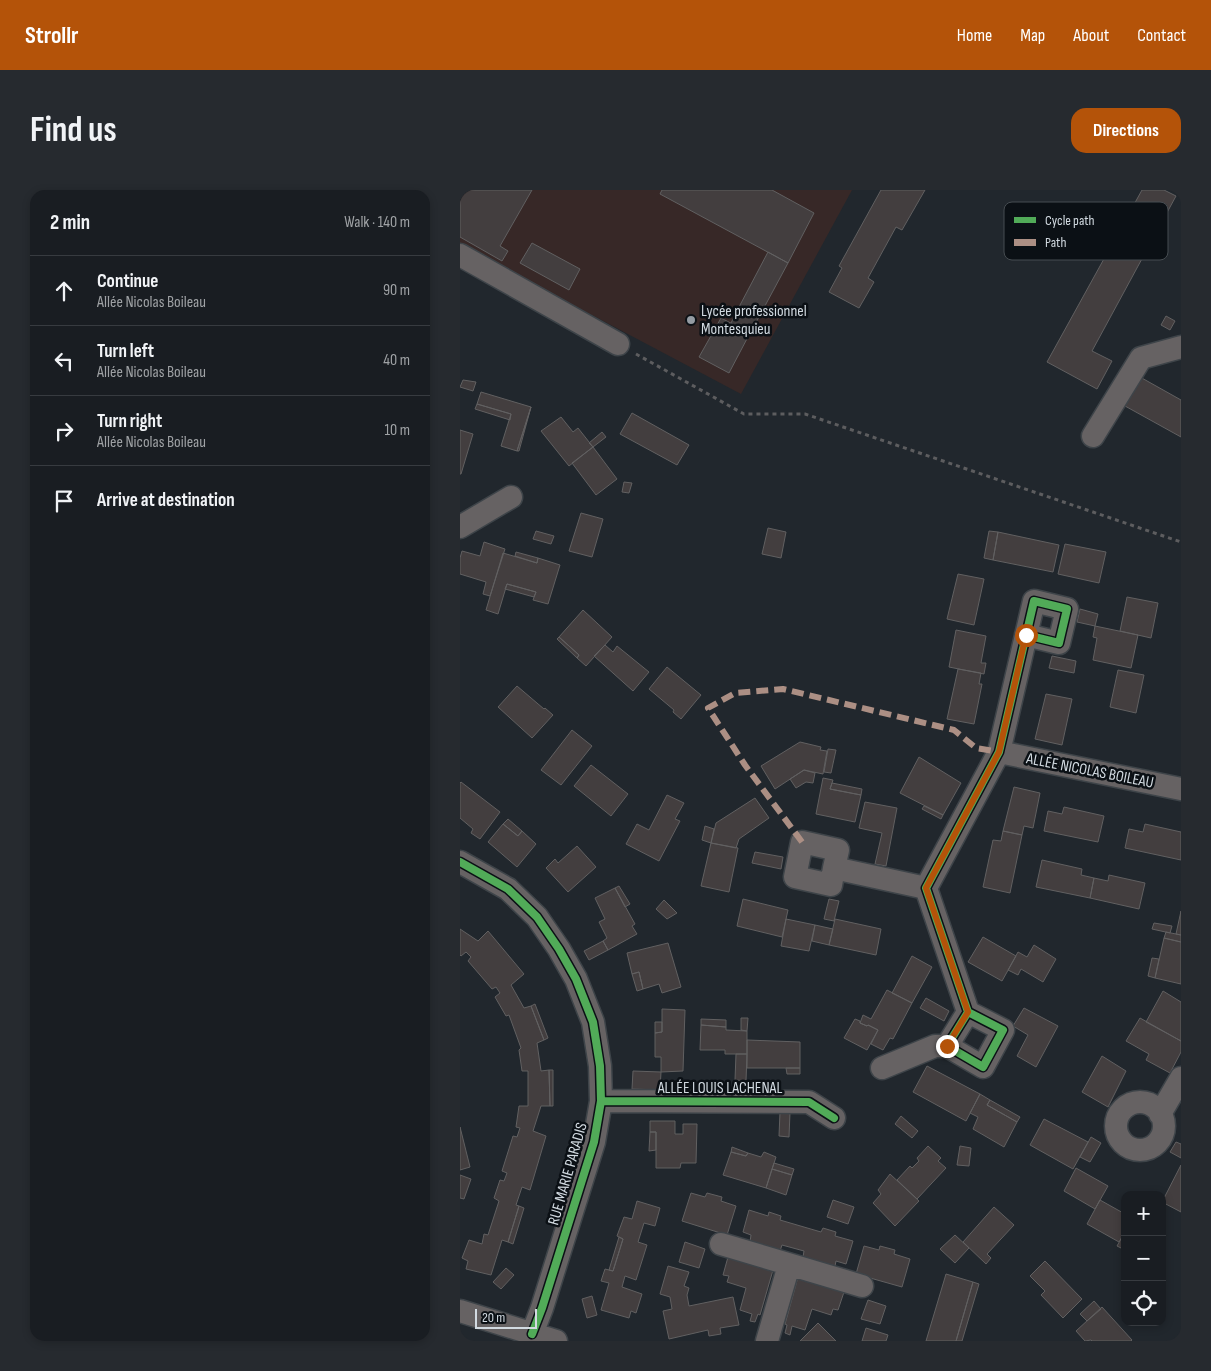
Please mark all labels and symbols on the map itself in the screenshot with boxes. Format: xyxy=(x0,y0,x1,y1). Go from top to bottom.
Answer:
legend xyxy=(1004,202,1168,260)
text: Cycle path xyxy=(1045,212,1095,229)
text: Path xyxy=(1045,234,1066,251)
place label: Lycée professionnel Montesquieu xyxy=(701,302,807,339)
marker: Lycée professionnel Montesquieu xyxy=(685,314,697,326)
route start xyxy=(1015,624,1038,647)
street label: ALLÉE NICOLAS BOILEAU xyxy=(1024,749,1155,793)
route end xyxy=(936,1035,959,1058)
street label: ALLÉE LOUIS LACHENAL xyxy=(657,1079,782,1098)
street label: RUE MARIE PARADIS xyxy=(544,1120,592,1227)
scale bar xyxy=(475,1306,538,1329)

